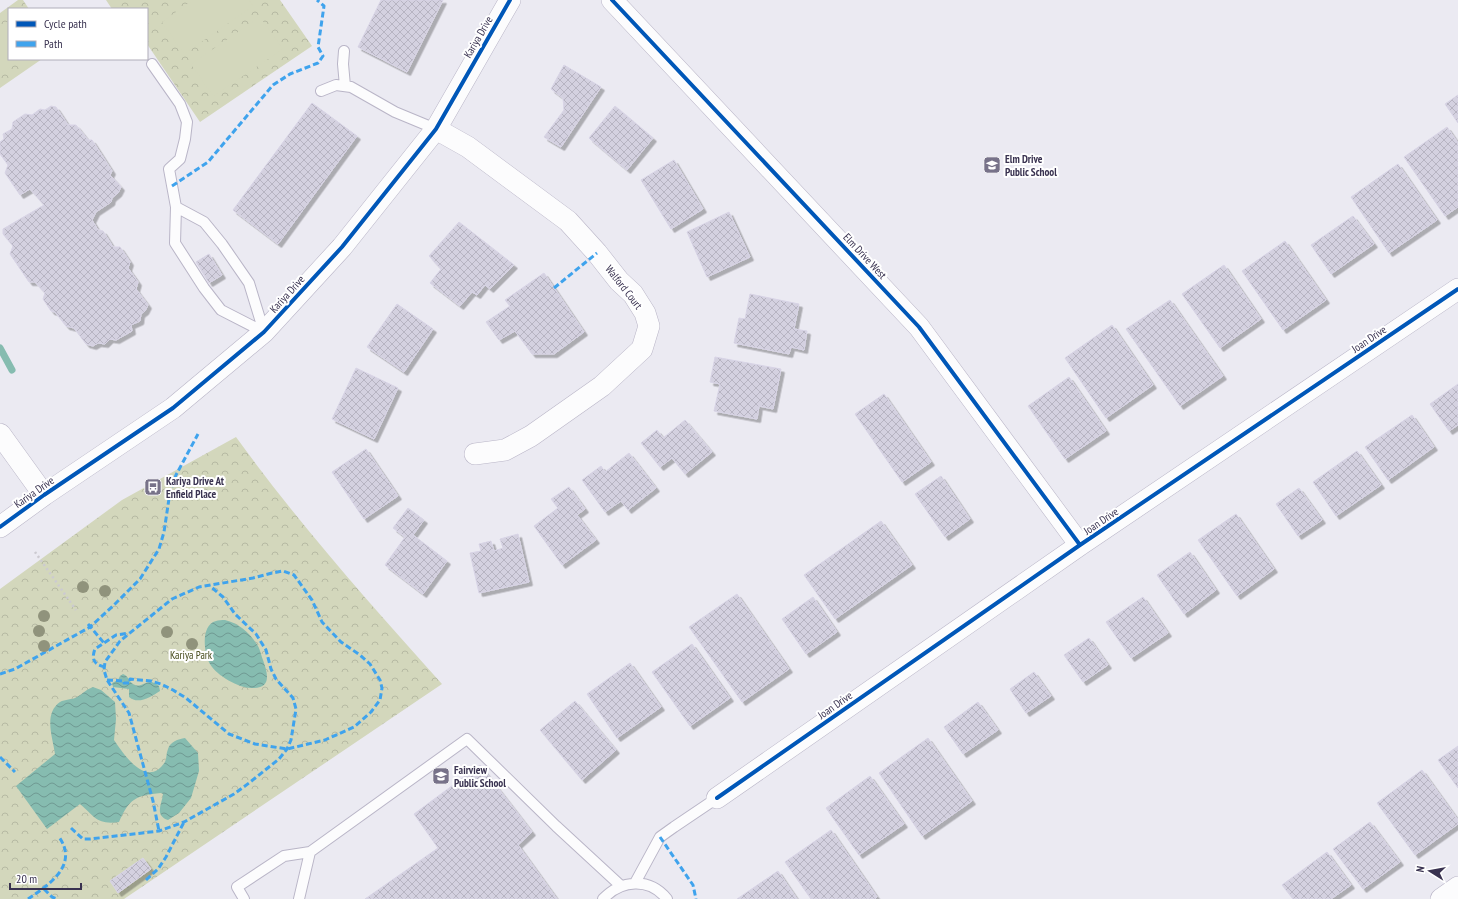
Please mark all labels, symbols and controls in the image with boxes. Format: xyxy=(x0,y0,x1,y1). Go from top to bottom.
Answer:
legend xyxy=(8,8,148,60)
street label: Kariya Drive xyxy=(460,13,496,60)
text: Cycle path xyxy=(44,16,87,31)
text: Path xyxy=(44,36,62,51)
place label: Elm Drive Public School xyxy=(1005,152,1057,179)
school or university icon: Elm Drive Public School xyxy=(982,155,1002,175)
street label: Elm Drive West xyxy=(840,230,890,282)
street label: Walford Court xyxy=(602,262,646,312)
street label: Kariya Drive xyxy=(266,272,308,316)
street label: Joan Drive xyxy=(1348,322,1389,356)
street label: Kariya Drive xyxy=(11,473,57,511)
place label: Kariya Drive At Enfield Place xyxy=(166,474,225,501)
bus stop icon: Kariya Drive At Enfield Place xyxy=(143,477,163,497)
street label: Joan Drive xyxy=(1080,504,1121,538)
park label: Kariya Park xyxy=(170,648,213,662)
street label: Joan Drive xyxy=(814,688,855,722)
place label: Fairview Public School xyxy=(454,763,506,790)
school or university icon: Fairview Public School xyxy=(431,766,451,786)
north arrow xyxy=(1410,851,1450,891)
scale bar xyxy=(10,865,81,891)
text: N xyxy=(1413,865,1428,873)
text: 20 m xyxy=(16,871,37,886)

